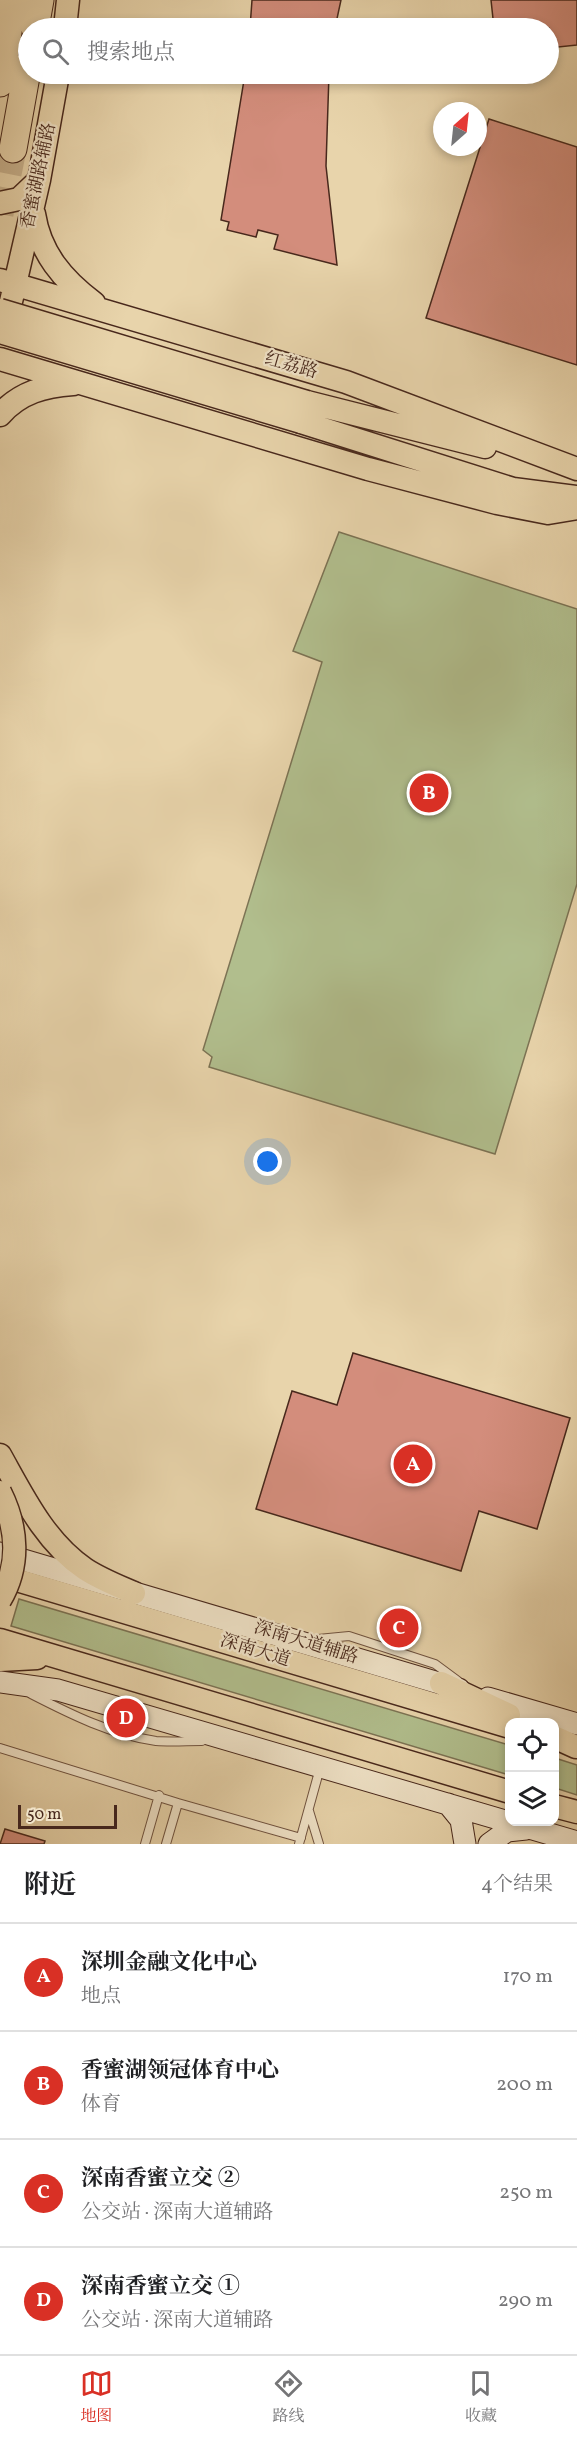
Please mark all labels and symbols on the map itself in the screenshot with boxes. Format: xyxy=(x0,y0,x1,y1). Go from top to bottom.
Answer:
north arrow xyxy=(433,102,487,156)
street label: 香蜜湖路辅路 xyxy=(16,121,62,231)
street label: 红荔路 xyxy=(262,347,320,385)
pin: B xyxy=(410,770,448,816)
your location xyxy=(253,1147,282,1176)
pin: A xyxy=(394,1442,432,1486)
pin: C xyxy=(380,1606,418,1650)
street label: 深南大道辅路 xyxy=(251,1617,361,1669)
street label: 深南大道 xyxy=(217,1630,293,1672)
pin: D xyxy=(106,1696,146,1740)
scale bar xyxy=(18,1802,117,1830)

